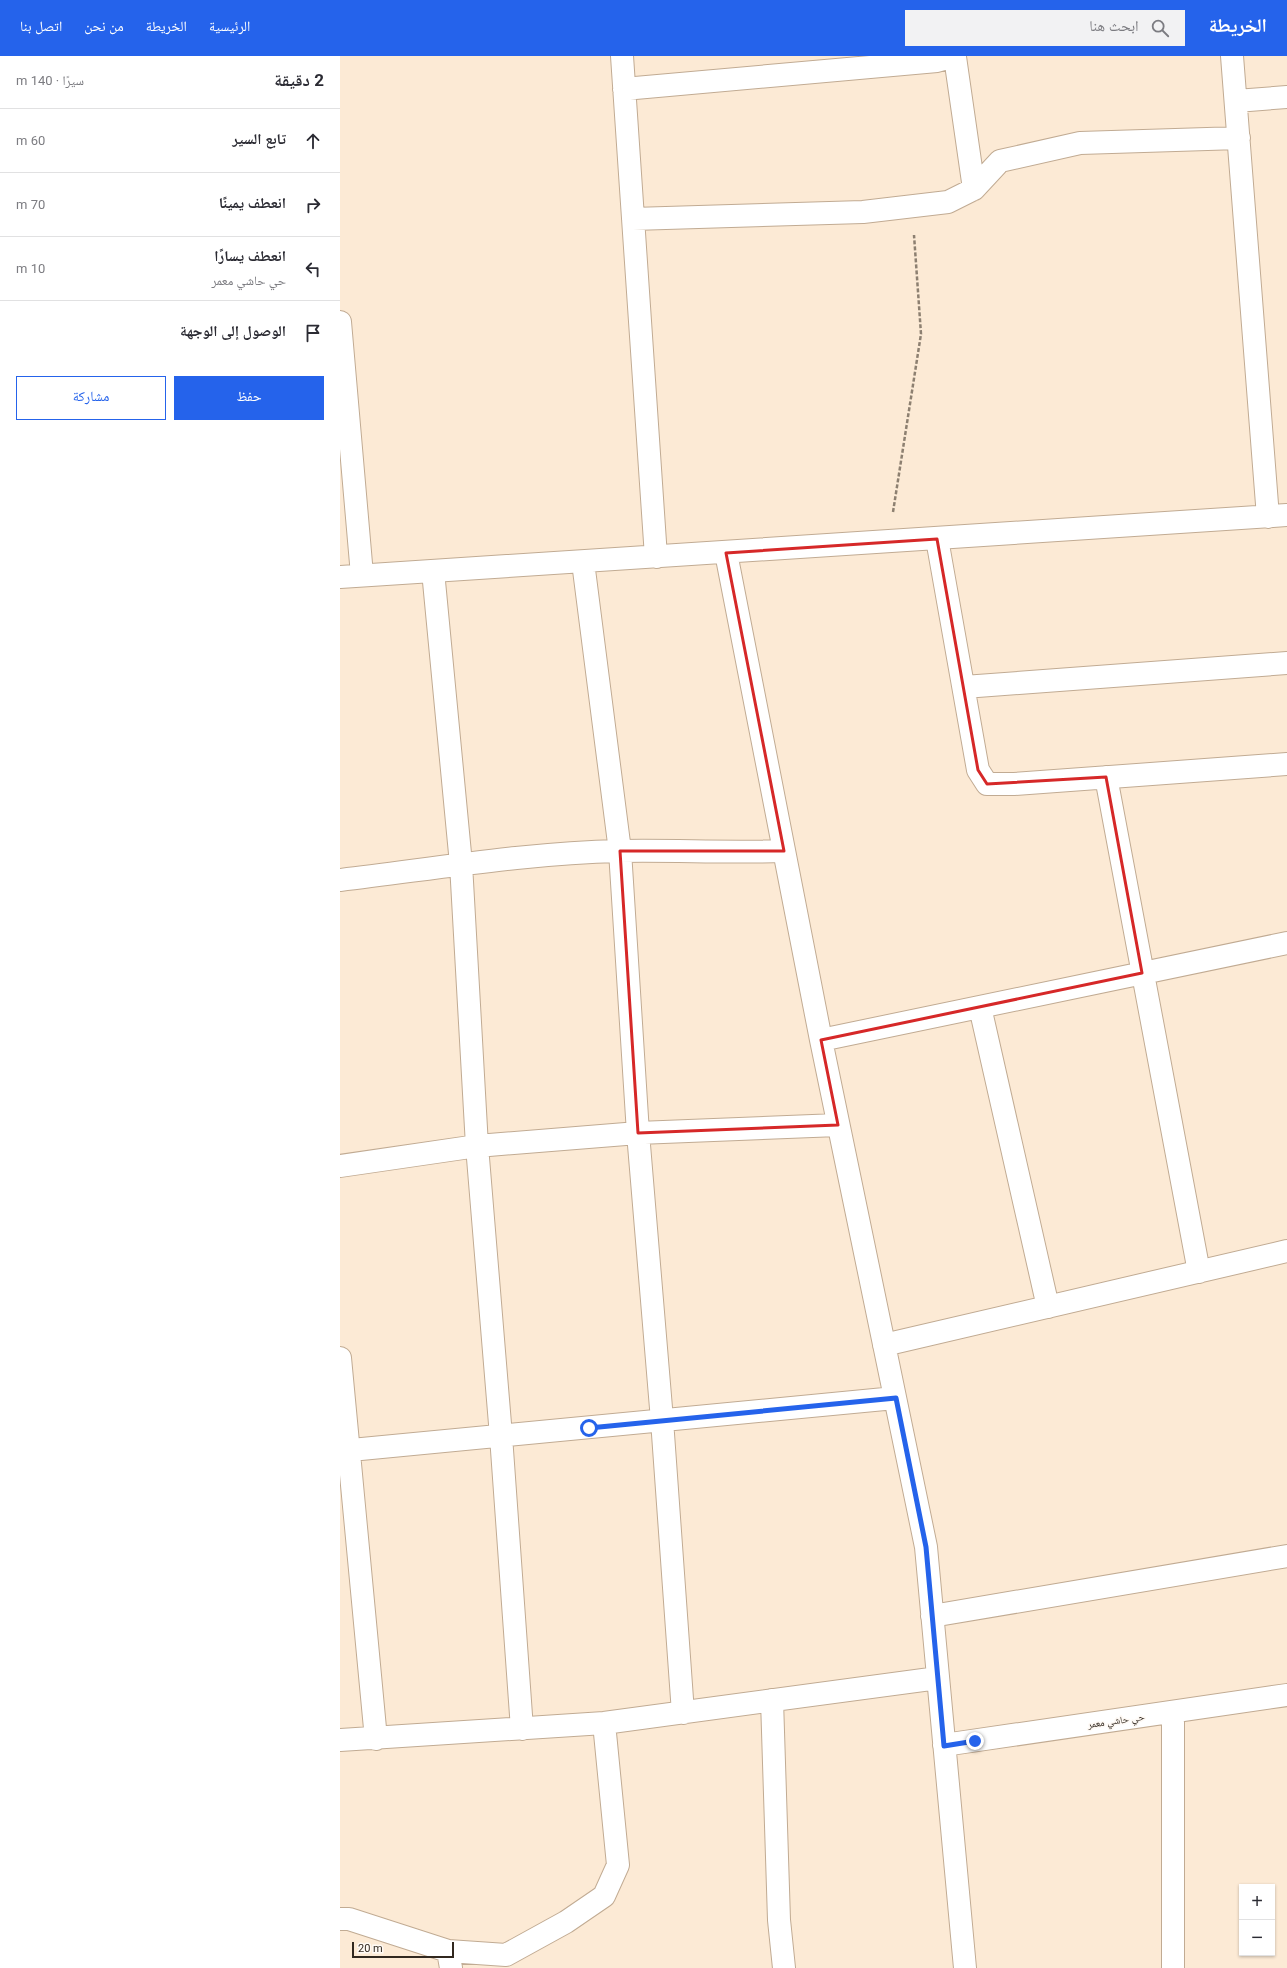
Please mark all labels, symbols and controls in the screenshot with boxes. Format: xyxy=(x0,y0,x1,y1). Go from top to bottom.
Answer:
search box xyxy=(905,10,1185,46)
text: الخريطة xyxy=(1209,14,1267,37)
text: ابحث هنا xyxy=(1089,17,1139,35)
icon: search xyxy=(1149,17,1171,39)
text: اتصل بنا xyxy=(20,18,62,34)
text: من نحن xyxy=(84,18,124,34)
text: الخريطة xyxy=(146,18,187,34)
text: الرئيسية xyxy=(209,18,250,34)
text: 2 دقيقة xyxy=(274,70,324,90)
text: سيرًا · 140 m xyxy=(16,73,84,88)
text: تابع السير xyxy=(232,130,286,148)
icon: ahead xyxy=(302,130,324,152)
text: 60 m xyxy=(16,133,45,148)
text: انعطف يمينًا xyxy=(219,194,286,212)
icon: right xyxy=(302,194,324,216)
text: 70 m xyxy=(16,197,45,212)
text: انعطف يسارًا xyxy=(214,247,286,265)
icon: left xyxy=(302,258,324,280)
text: 10 m xyxy=(16,261,45,276)
text: حي حاشي معمر xyxy=(211,273,286,288)
text: الوصول إلى الوجهة xyxy=(180,322,286,340)
icon: arrive xyxy=(302,322,324,344)
button: مشاركة xyxy=(16,376,166,420)
button: حفظ xyxy=(174,376,324,420)
route start xyxy=(580,1419,598,1437)
street label: حي حاشي معمر xyxy=(1086,1711,1146,1733)
route end xyxy=(966,1732,984,1750)
map controls xyxy=(1239,1884,1275,1956)
button: + xyxy=(1239,1884,1275,1920)
button: − xyxy=(1239,1920,1275,1956)
scale bar xyxy=(352,1940,454,1959)
text: 20 m xyxy=(358,1942,383,1955)

